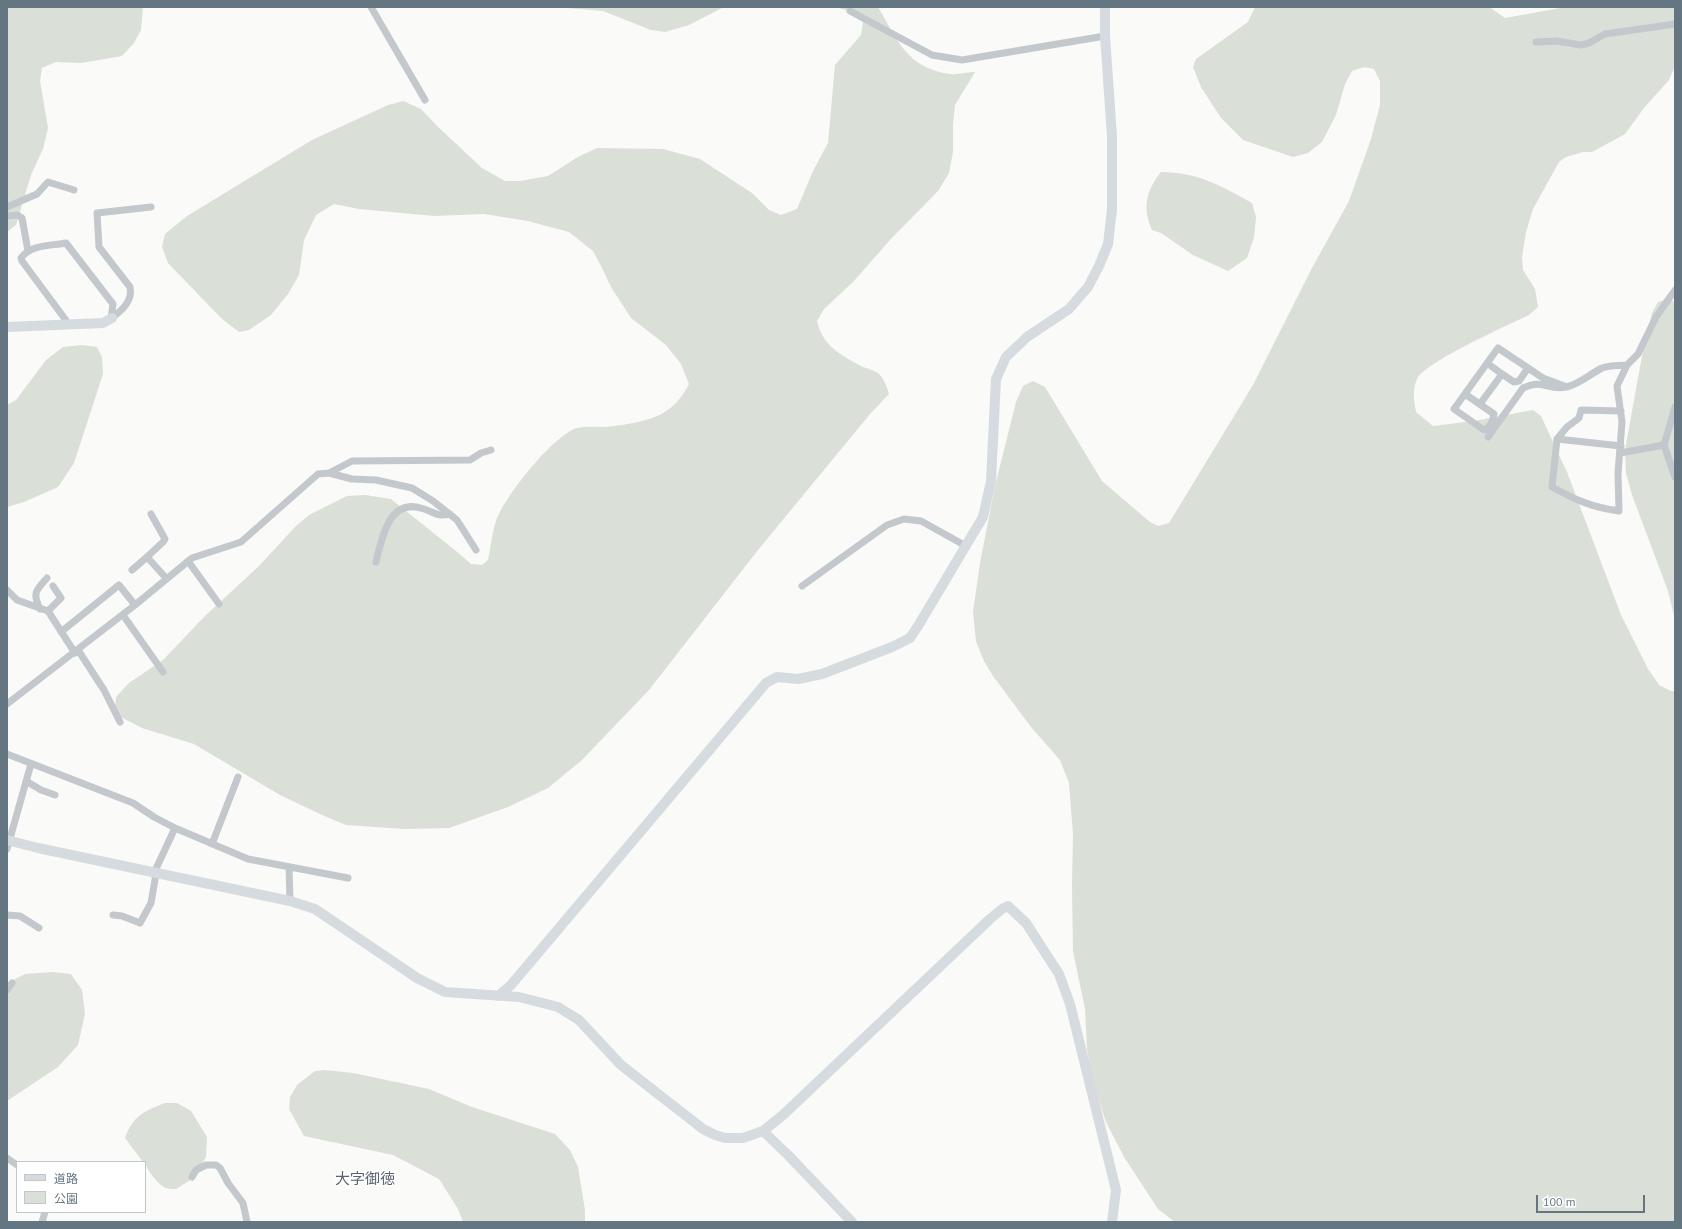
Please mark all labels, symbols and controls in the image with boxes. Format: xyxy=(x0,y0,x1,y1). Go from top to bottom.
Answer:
legend xyxy=(16,1161,146,1213)
text: 道路 xyxy=(54,1171,78,1186)
district label: 大字御徳 xyxy=(335,1171,395,1189)
scale bar xyxy=(1538,1187,1647,1213)
text: 公園 xyxy=(54,1191,78,1206)
text: 100 m xyxy=(1543,1194,1576,1209)

